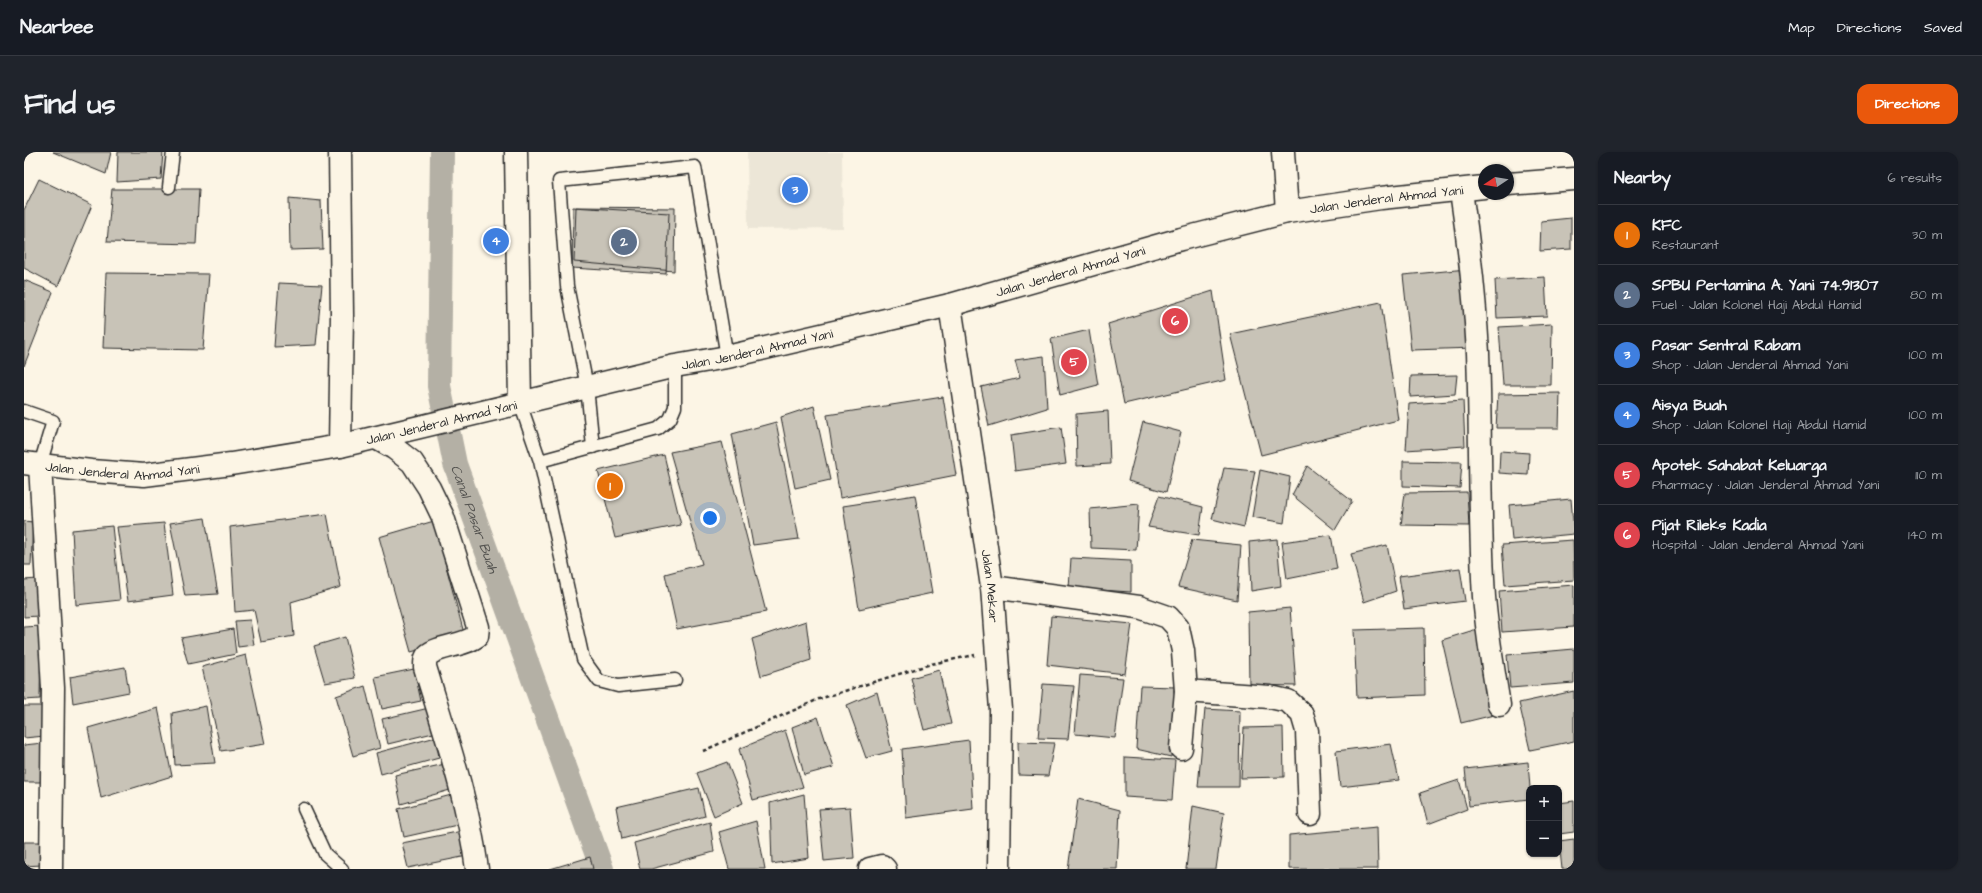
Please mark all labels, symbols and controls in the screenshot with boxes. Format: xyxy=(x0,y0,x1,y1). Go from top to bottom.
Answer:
text: Nearbee xyxy=(20,14,94,41)
text: Map xyxy=(1788,18,1815,38)
text: Directions xyxy=(1837,18,1902,38)
text: Saved xyxy=(1924,18,1962,38)
button: Directions xyxy=(1857,84,1958,124)
text: Find us xyxy=(24,85,115,124)
north arrow xyxy=(1478,164,1514,200)
text: Nearby xyxy=(1614,166,1671,190)
text: 6 results xyxy=(1887,169,1942,187)
pin: 3 xyxy=(782,175,808,205)
street label: Jalan Jenderal Ahmad Yani xyxy=(1309,181,1464,218)
text: KFC xyxy=(1652,215,1682,236)
pin: 4 xyxy=(483,226,509,256)
text: 1 xyxy=(1626,226,1628,244)
text: 30 m xyxy=(1912,226,1942,244)
pin: 2 xyxy=(611,227,637,257)
text: Restaurant xyxy=(1652,236,1719,254)
street label: Jalan Jenderal Ahmad Yani xyxy=(994,242,1147,302)
text: SPBU Pertamina A. Yani 74.91307 xyxy=(1652,275,1879,296)
text: 2 xyxy=(1623,286,1631,304)
text: 80 m xyxy=(1910,286,1942,304)
text: Fuel · Jalan Kolonel Haji Abdul Hamid xyxy=(1652,296,1861,314)
pin: 6 xyxy=(1162,306,1188,336)
street label: Jalan Jenderal Ahmad Yani xyxy=(680,325,835,375)
text: Pasar Sentral Rabam xyxy=(1652,335,1800,356)
text: 3 xyxy=(1624,346,1630,364)
text: 100 m xyxy=(1909,346,1942,364)
pin: 5 xyxy=(1061,347,1087,377)
text: Shop · Jalan Jenderal Ahmad Yani xyxy=(1652,356,1848,374)
text: Aisya Buah xyxy=(1652,395,1727,416)
street label: Jalan Jenderal Ahmad Yani xyxy=(364,396,519,449)
text: 4 xyxy=(1623,406,1631,424)
text: 100 m xyxy=(1909,406,1942,424)
text: Shop · Jalan Kolonel Haji Abdul Hamid xyxy=(1652,416,1866,434)
text: Apotek Sahabat Keluarga xyxy=(1652,455,1827,476)
street label: Jalan Jenderal Ahmad Yani xyxy=(44,458,201,485)
water label: Canal Pasar Buah xyxy=(445,462,503,577)
text: 5 xyxy=(1622,466,1632,484)
text: 110 m xyxy=(1915,466,1942,484)
pin: 1 xyxy=(597,471,623,501)
text: Pharmacy · Jalan Jenderal Ahmad Yani xyxy=(1652,476,1879,494)
your location xyxy=(700,508,720,528)
text: Pijat Rileks Kadia xyxy=(1652,515,1767,536)
text: 6 xyxy=(1623,526,1631,544)
text: 140 m xyxy=(1908,526,1942,544)
text: Hospital · Jalan Jenderal Ahmad Yani xyxy=(1652,536,1863,554)
street label: Jalan Mekar xyxy=(977,548,1003,623)
map controls xyxy=(1526,785,1562,857)
button: + xyxy=(1526,785,1562,821)
button: − xyxy=(1526,821,1562,857)

